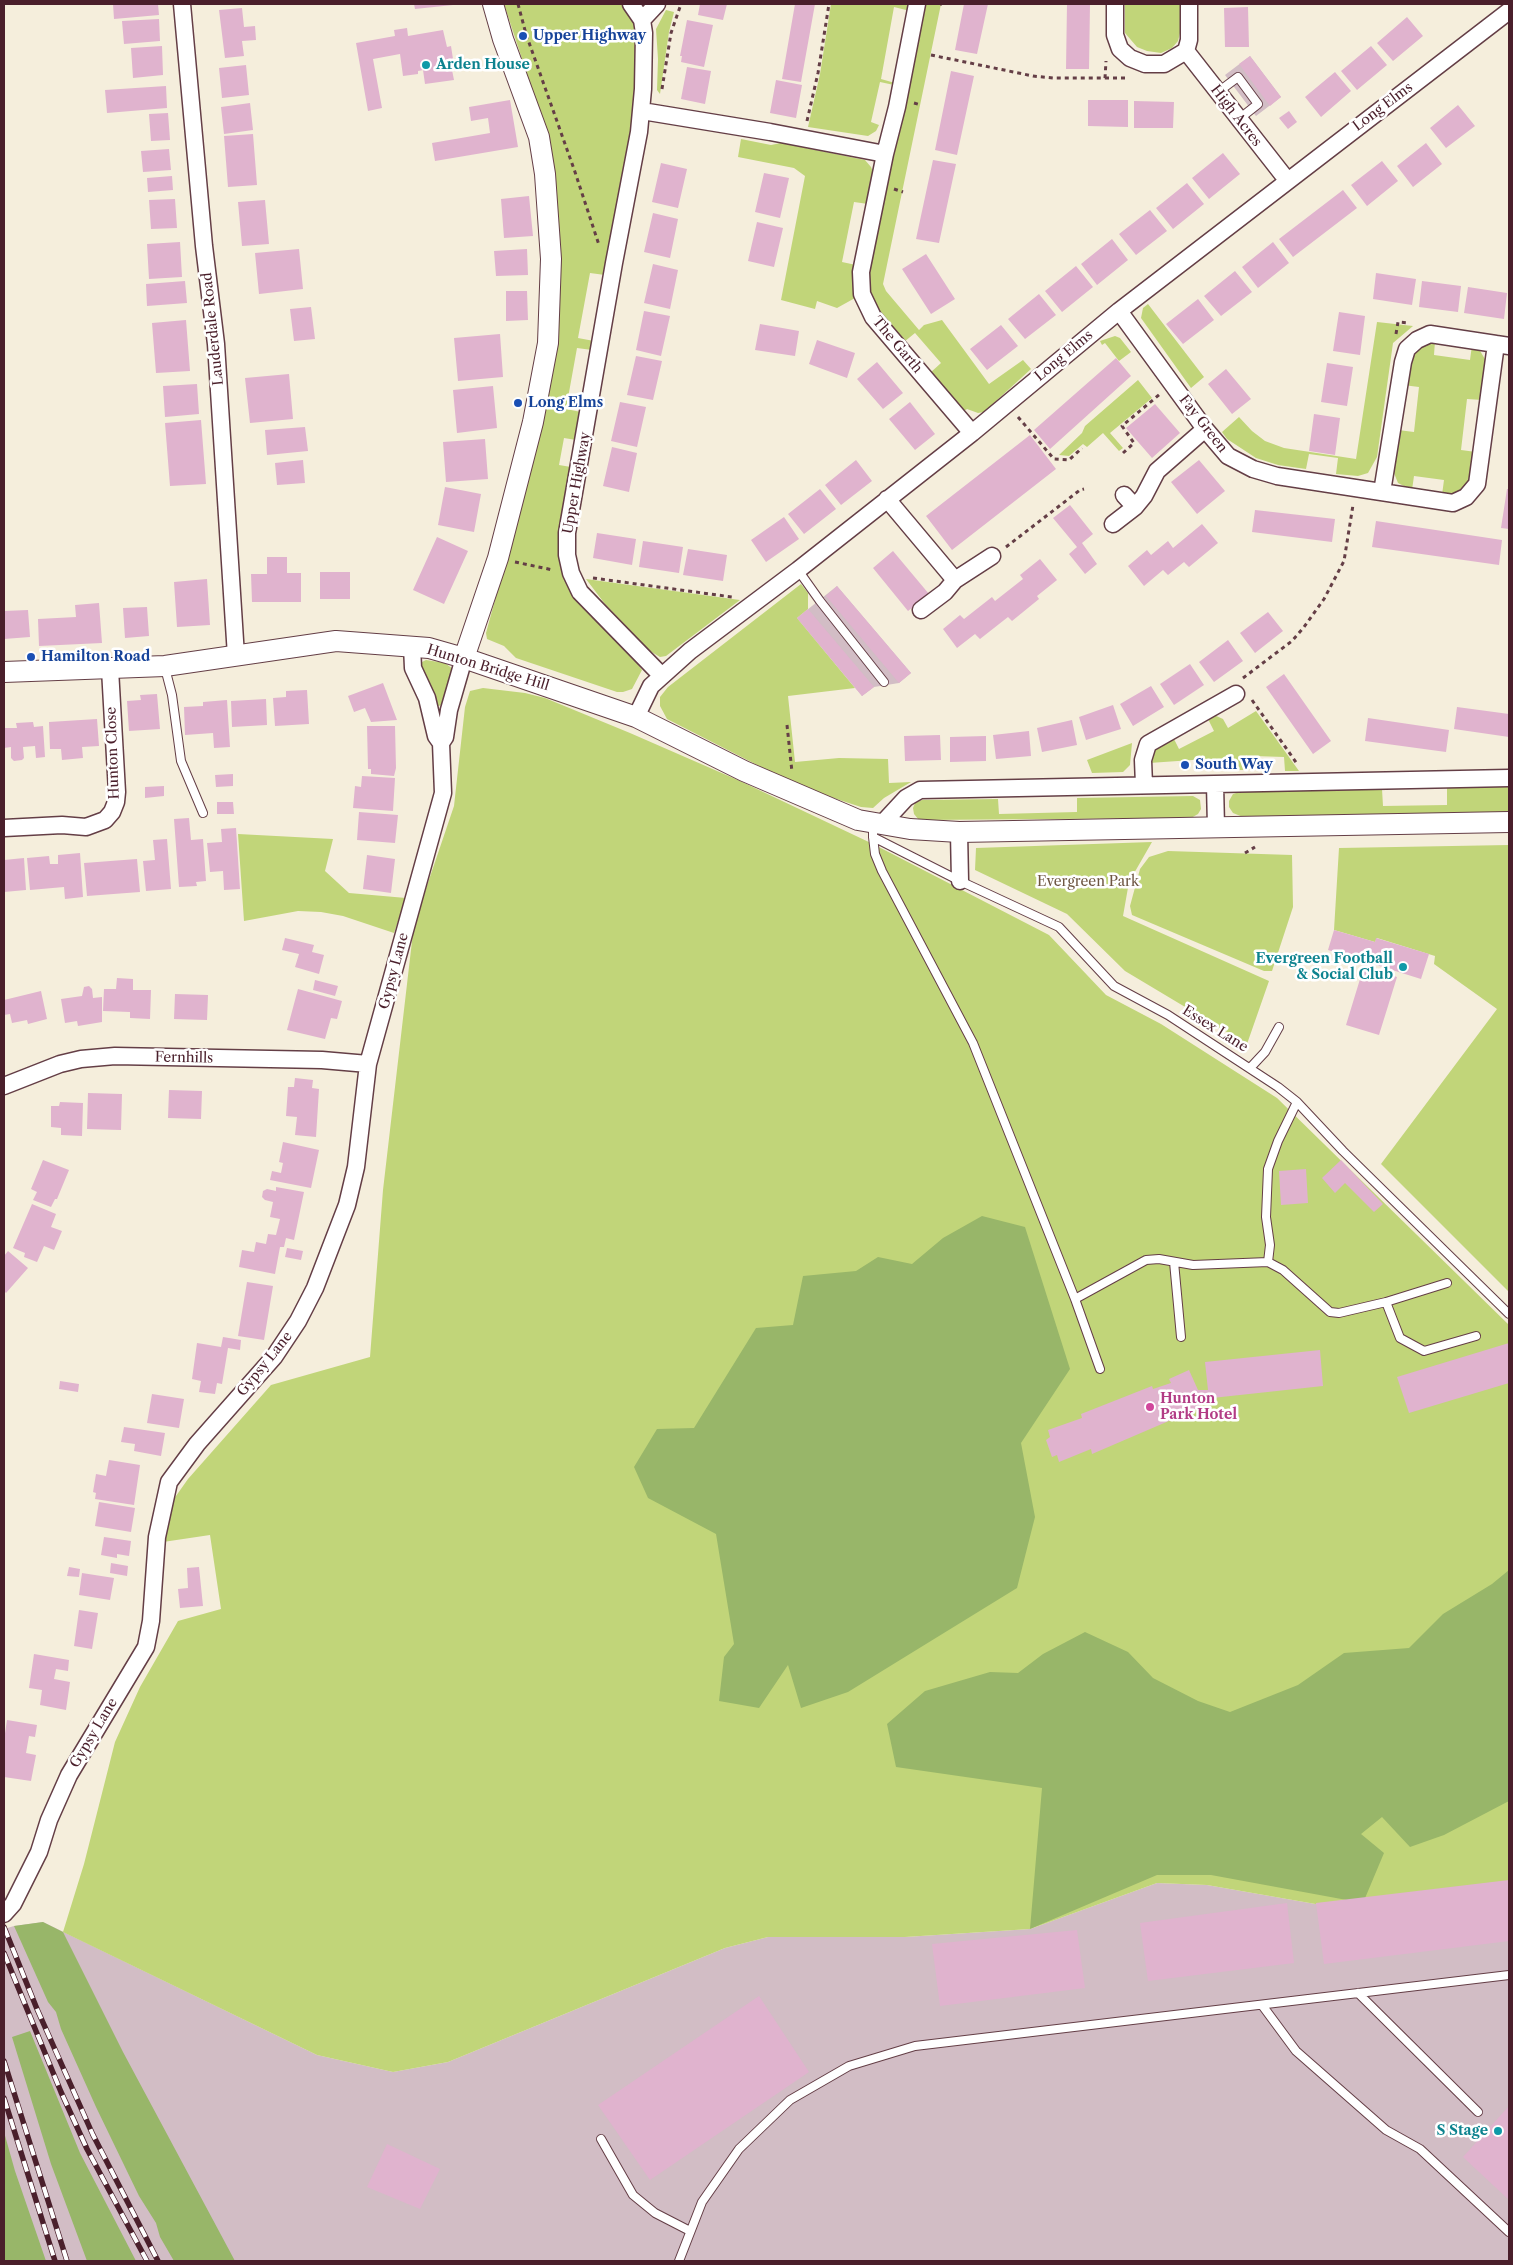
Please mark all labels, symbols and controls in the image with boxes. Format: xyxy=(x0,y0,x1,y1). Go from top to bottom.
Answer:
place label: Upper Highway xyxy=(533,28,646,44)
marker: Upper Highway xyxy=(517,30,529,42)
place label: Arden House xyxy=(436,57,530,73)
marker: Arden House xyxy=(420,59,432,71)
street label: Long Elms xyxy=(1350,79,1416,135)
street label: High Acres xyxy=(1207,82,1265,150)
street label: Lauderdale Road xyxy=(199,272,227,386)
street label: The Garth xyxy=(868,313,926,377)
street label: Long Elms xyxy=(1032,327,1096,385)
street label: Fay Green xyxy=(1175,392,1231,456)
place label: Long Elms xyxy=(528,395,603,411)
marker: Long Elms xyxy=(512,397,524,409)
street label: Upper Highway xyxy=(560,431,594,535)
street label: Hunton Bridge Hill xyxy=(425,641,551,695)
place label: Hamilton Road xyxy=(41,649,150,665)
marker: Hamilton Road xyxy=(25,651,37,663)
street label: Hunton Close xyxy=(103,706,123,800)
place label: South Way xyxy=(1195,757,1273,773)
marker: South Way xyxy=(1179,759,1191,771)
park label: Evergreen Park xyxy=(1037,874,1139,890)
street label: Gypsy Lane xyxy=(376,931,412,1011)
place label: Evergreen Football & Social Club xyxy=(1255,951,1393,984)
marker: Evergreen Football & Social Club xyxy=(1397,961,1409,973)
street label: Essex Lane xyxy=(1179,1002,1251,1056)
street label: Fernhills xyxy=(155,1049,213,1067)
street label: Gypsy Lane xyxy=(234,1328,296,1400)
place label: Hunton Park Hotel xyxy=(1160,1391,1237,1424)
marker: Hunton Park Hotel xyxy=(1144,1401,1156,1413)
street label: Gypsy Lane xyxy=(67,1695,121,1771)
place label: S Stage xyxy=(1436,2123,1488,2139)
marker: S Stage xyxy=(1492,2125,1504,2137)

